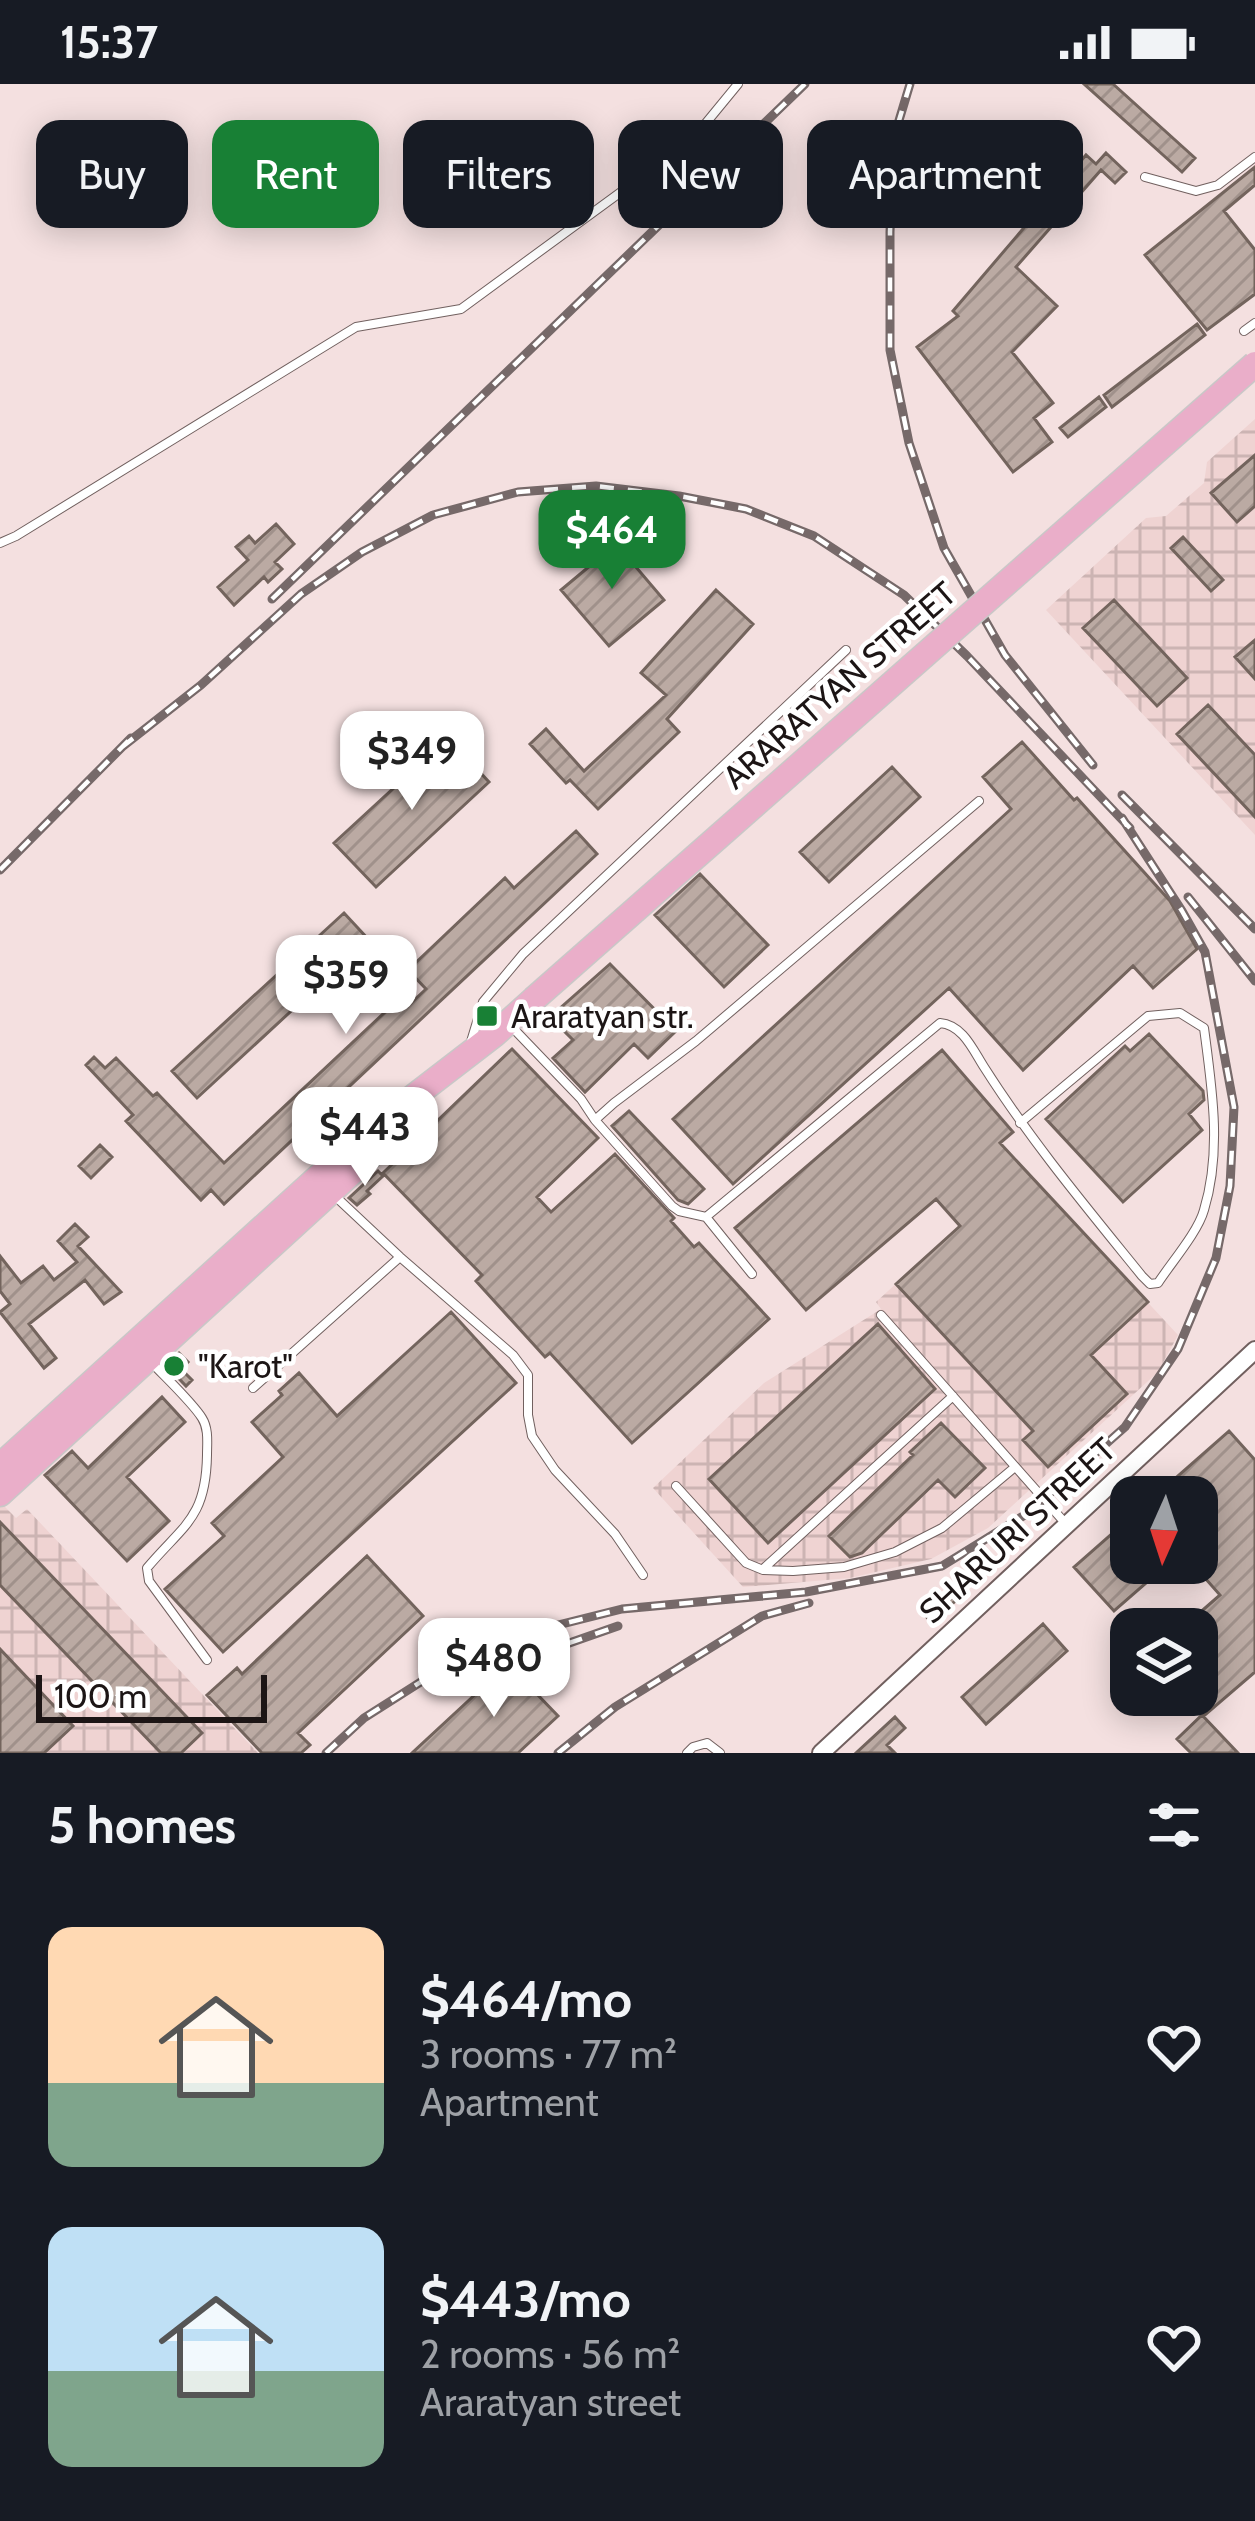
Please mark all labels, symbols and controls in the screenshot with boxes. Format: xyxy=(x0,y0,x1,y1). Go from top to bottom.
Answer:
text: 15:37 xyxy=(60,15,158,69)
chip: Buy xyxy=(36,120,188,228)
chip: Rent xyxy=(212,120,379,228)
chip: Filters xyxy=(403,120,594,228)
chip: New xyxy=(618,120,783,228)
chip: Apartment xyxy=(807,120,1083,228)
pin: $464 xyxy=(541,490,683,592)
text: $464 xyxy=(566,505,658,553)
street label: ARARATYAN STREET xyxy=(715,573,964,797)
pin: $349 xyxy=(341,711,483,813)
text: $349 xyxy=(367,726,457,774)
pin: $359 xyxy=(275,935,417,1037)
text: $359 xyxy=(303,950,389,998)
place label: Araratyan str. xyxy=(511,996,694,1036)
marker: Araratyan str. xyxy=(474,1003,500,1029)
pin: $443 xyxy=(294,1087,436,1189)
text: $443 xyxy=(319,1102,411,1150)
place label: "Karot" xyxy=(198,1346,293,1386)
marker: "Karot" xyxy=(161,1353,187,1379)
street label: SHARURI STREET xyxy=(911,1429,1124,1631)
north arrow xyxy=(1110,1476,1218,1584)
map controls xyxy=(1110,1476,1218,1716)
button: layers xyxy=(1110,1608,1218,1716)
pin: $480 xyxy=(423,1618,565,1720)
text: $480 xyxy=(445,1633,543,1681)
scale bar xyxy=(36,1669,267,1722)
text: 100 m xyxy=(54,1676,147,1716)
icon: filters xyxy=(1141,1792,1207,1858)
text: 5 homes xyxy=(48,1794,236,1856)
text: $464/mo xyxy=(420,1968,632,2030)
icon: home xyxy=(144,1975,288,2119)
icon: heart xyxy=(1141,2014,1207,2080)
text: 3 rooms · 77 m² xyxy=(420,2030,677,2078)
text: Apartment xyxy=(420,2078,599,2126)
text: $443/mo xyxy=(420,2268,631,2330)
icon: home xyxy=(144,2275,288,2419)
icon: heart xyxy=(1141,2314,1207,2380)
text: 2 rooms · 56 m² xyxy=(420,2330,680,2378)
text: Araratyan street xyxy=(420,2378,681,2426)

